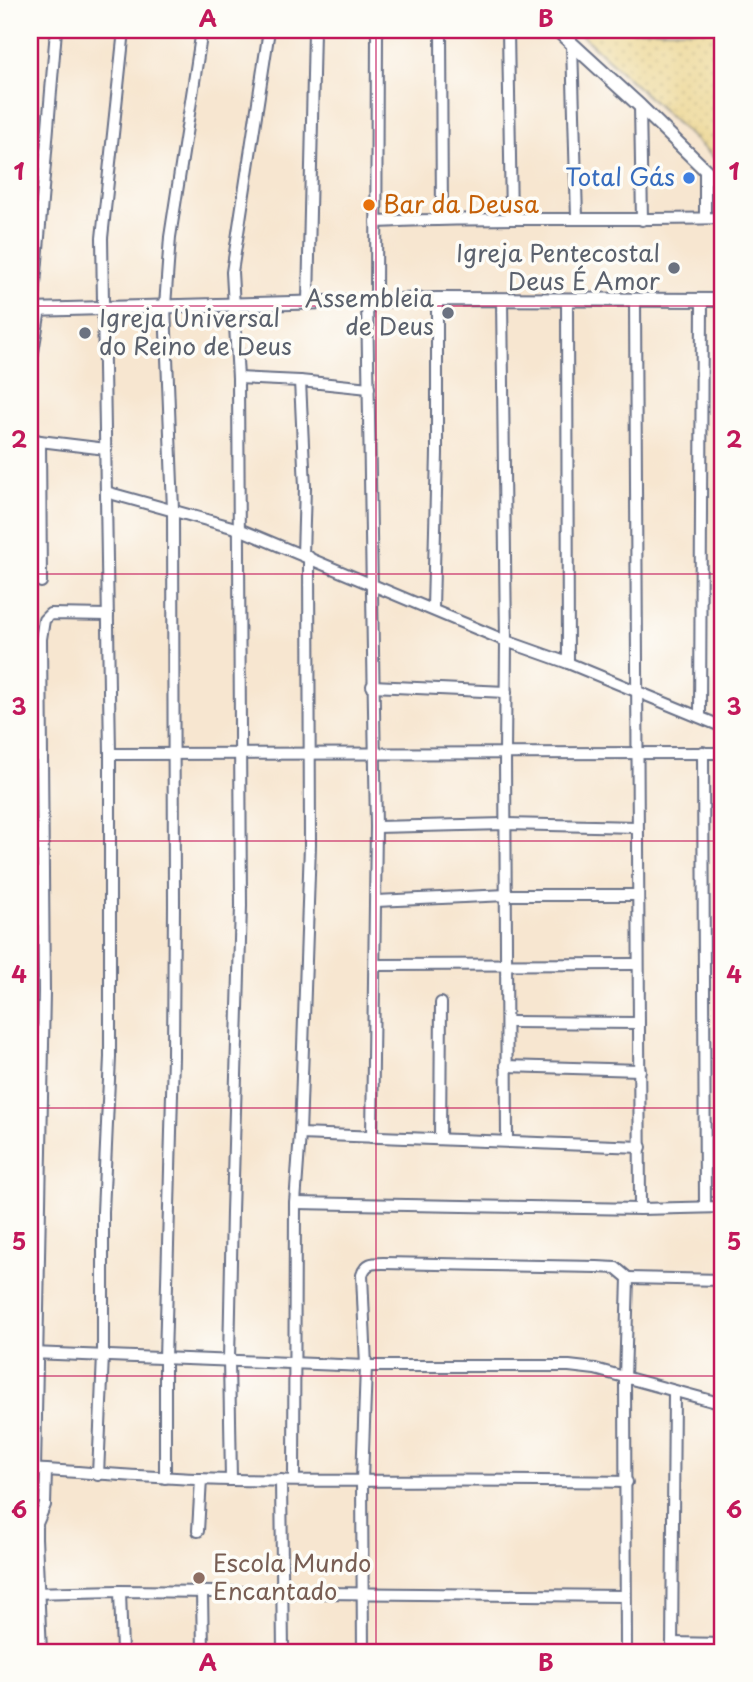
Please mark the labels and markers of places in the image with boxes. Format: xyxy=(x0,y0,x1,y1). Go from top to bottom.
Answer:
place label: Total Gás xyxy=(565,158,675,194)
marker: Total Gás xyxy=(681,170,697,186)
place label: Bar da Deusa xyxy=(383,185,539,221)
marker: Bar da Deusa xyxy=(361,197,377,213)
place label: Igreja Pentecostal Deus É Amor xyxy=(456,234,661,298)
marker: Igreja Pentecostal Deus É Amor xyxy=(666,260,682,276)
place label: Assembleia de Deus xyxy=(305,279,434,343)
place label: Igreja Universal do Reino de Deus xyxy=(99,299,292,363)
marker: Assembleia de Deus xyxy=(440,305,456,321)
marker: Igreja Universal do Reino de Deus xyxy=(77,325,93,341)
place label: Escola Mundo Encantado xyxy=(213,1544,371,1608)
marker: Escola Mundo Encantado xyxy=(191,1570,207,1586)

